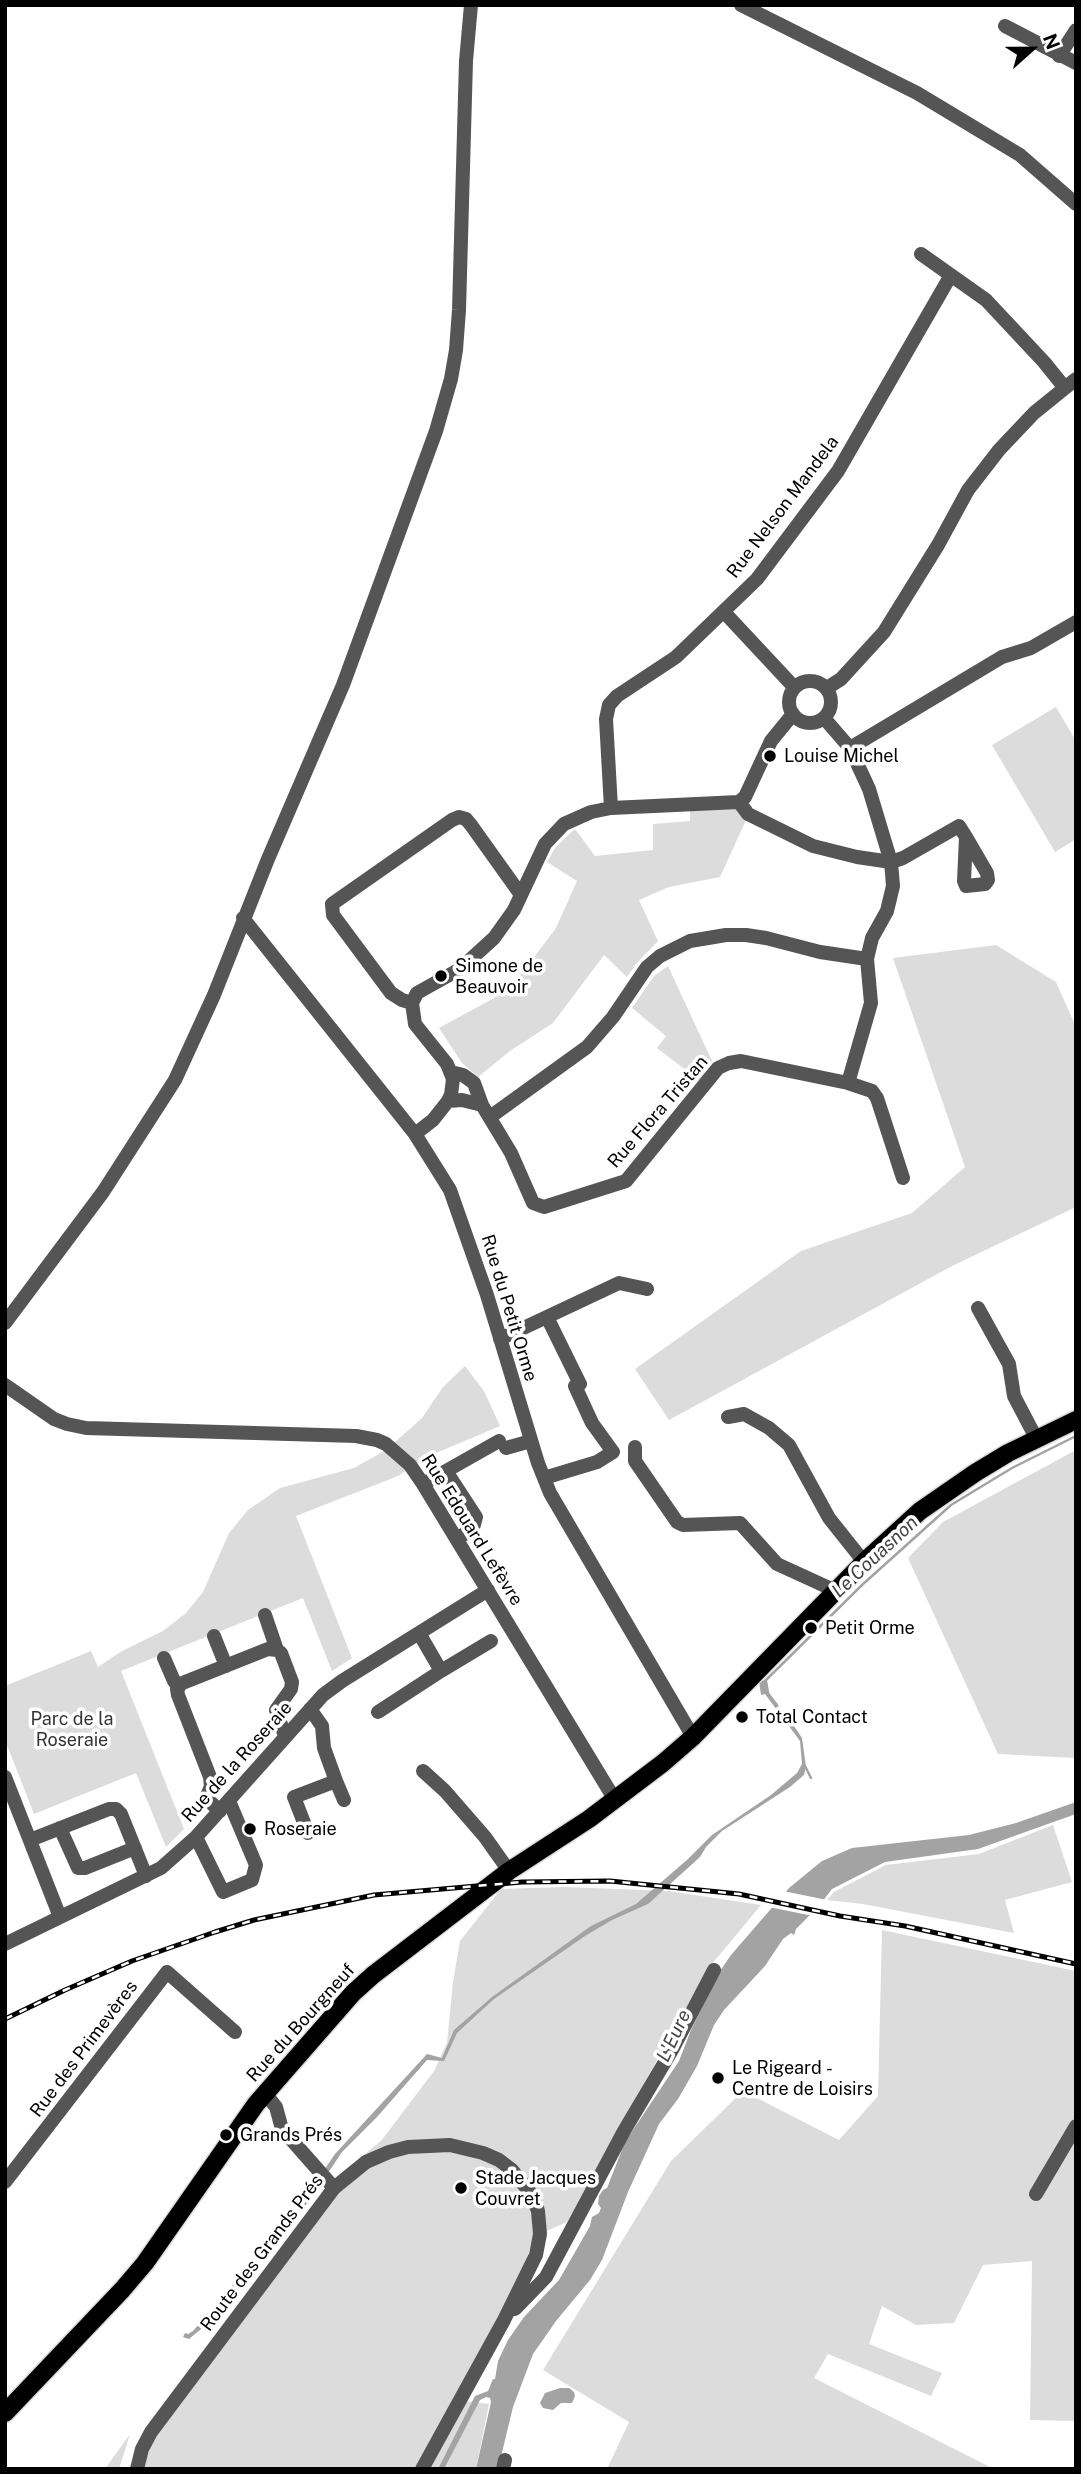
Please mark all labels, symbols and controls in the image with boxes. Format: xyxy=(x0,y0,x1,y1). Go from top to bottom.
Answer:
north arrow xyxy=(997,14,1067,84)
text: N xyxy=(1039,31,1065,52)
street label: Rue Nelson Mandela xyxy=(722,432,844,582)
place label: Louise Michel xyxy=(784,745,899,767)
marker: Louise Michel xyxy=(762,748,778,764)
place label: Simone de Beauvoir xyxy=(455,955,543,998)
marker: Simone de Beauvoir xyxy=(433,968,449,984)
street label: Rue Flora Tristan xyxy=(603,1051,713,1173)
street label: Rue du Petit Orme xyxy=(476,1232,542,1384)
street label: Rue Edouard Lefèvre xyxy=(417,1450,527,1610)
water label: Le Couasnon xyxy=(827,1511,923,1603)
place label: Petit Orme xyxy=(825,1617,915,1639)
marker: Petit Orme xyxy=(803,1620,819,1636)
street label: Rue de la Roseraie xyxy=(177,1697,297,1827)
place label: Total Contact xyxy=(756,1706,868,1728)
park label: Parc de la Roseraie xyxy=(31,1708,113,1750)
marker: Total Contact xyxy=(734,1709,750,1725)
place label: Roseraie xyxy=(264,1818,337,1840)
marker: Roseraie xyxy=(242,1821,258,1837)
street label: Rue du Bourgneuf xyxy=(242,1959,360,2087)
street label: Rue des Primevères xyxy=(26,1976,142,2122)
water label: L'Eure xyxy=(652,2006,696,2066)
place label: Le Rigeard - Centre de Loisirs xyxy=(732,2057,873,2100)
marker: Le Rigeard - Centre de Loisirs xyxy=(710,2070,726,2086)
place label: Grands Prés xyxy=(240,2124,342,2146)
marker: Grands Prés xyxy=(218,2127,234,2143)
place label: Stade Jacques Couvret xyxy=(475,2167,596,2210)
street label: Route des Grands Prés xyxy=(196,2171,328,2335)
marker: Stade Jacques Couvret xyxy=(453,2180,469,2196)

